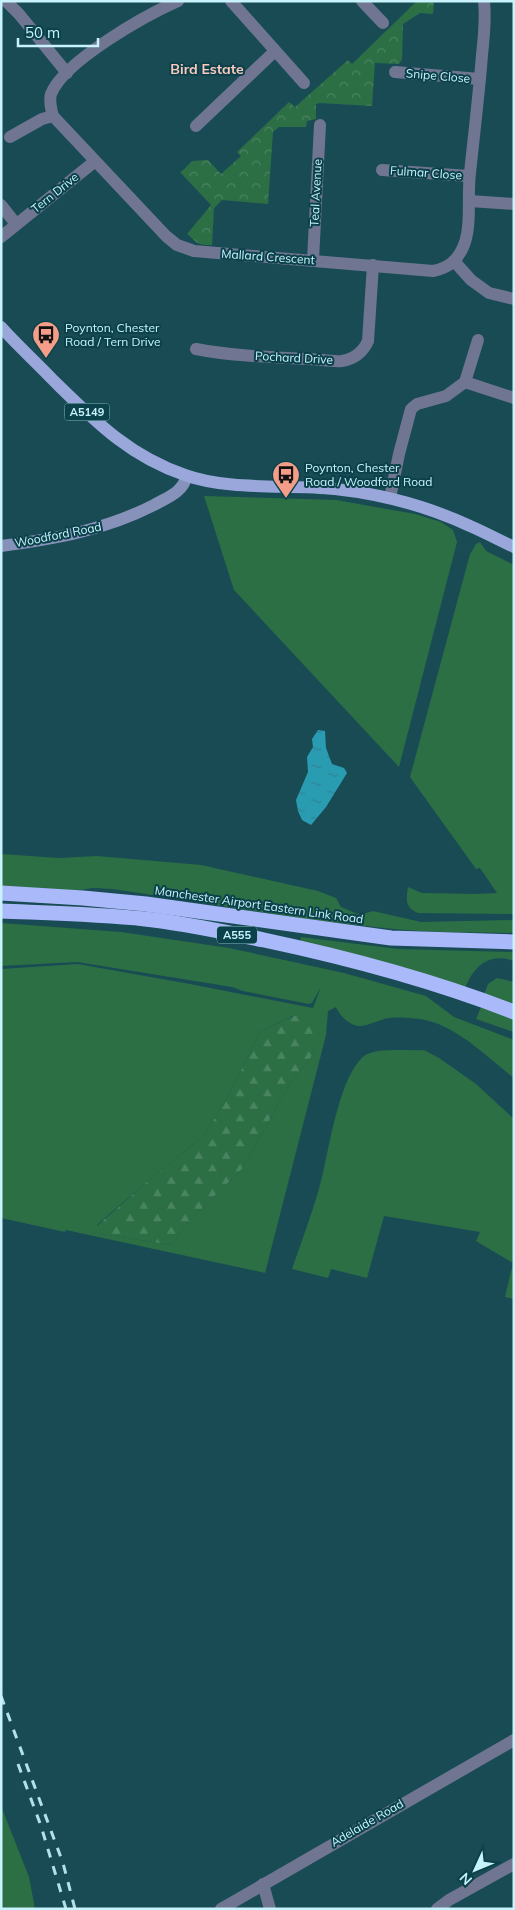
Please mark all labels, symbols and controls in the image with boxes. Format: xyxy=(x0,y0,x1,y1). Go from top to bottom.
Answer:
scale bar xyxy=(18,15,98,47)
text: 50 m xyxy=(25,23,60,42)
district label: Bird Estate xyxy=(170,60,244,78)
street label: Snipe Close xyxy=(405,65,471,86)
street label: Teal Avenue xyxy=(306,159,325,227)
street label: Fulmar Close xyxy=(390,163,462,182)
street label: Tern Drive xyxy=(28,169,81,216)
street label: Mallard Crescent xyxy=(221,246,315,267)
bus stop icon: Poynton, Chester Road / Tern Drive xyxy=(31,320,61,359)
place label: Poynton, Chester Road / Tern Drive xyxy=(65,320,160,349)
street label: Pochard Drive xyxy=(255,348,333,367)
road number: A5149 xyxy=(64,404,110,421)
bus stop icon: Poynton, Chester Road / Woodford Road xyxy=(271,460,301,499)
place label: Poynton, Chester Road / Woodford Road xyxy=(305,460,432,489)
street label: Woodford Road xyxy=(13,519,103,550)
street label: Manchester Airport Eastern Link Road xyxy=(154,882,364,927)
road number: A555 xyxy=(217,926,257,944)
street label: Adelaide Road xyxy=(328,1796,406,1849)
north arrow xyxy=(450,1845,500,1895)
text: N xyxy=(456,1869,476,1889)

